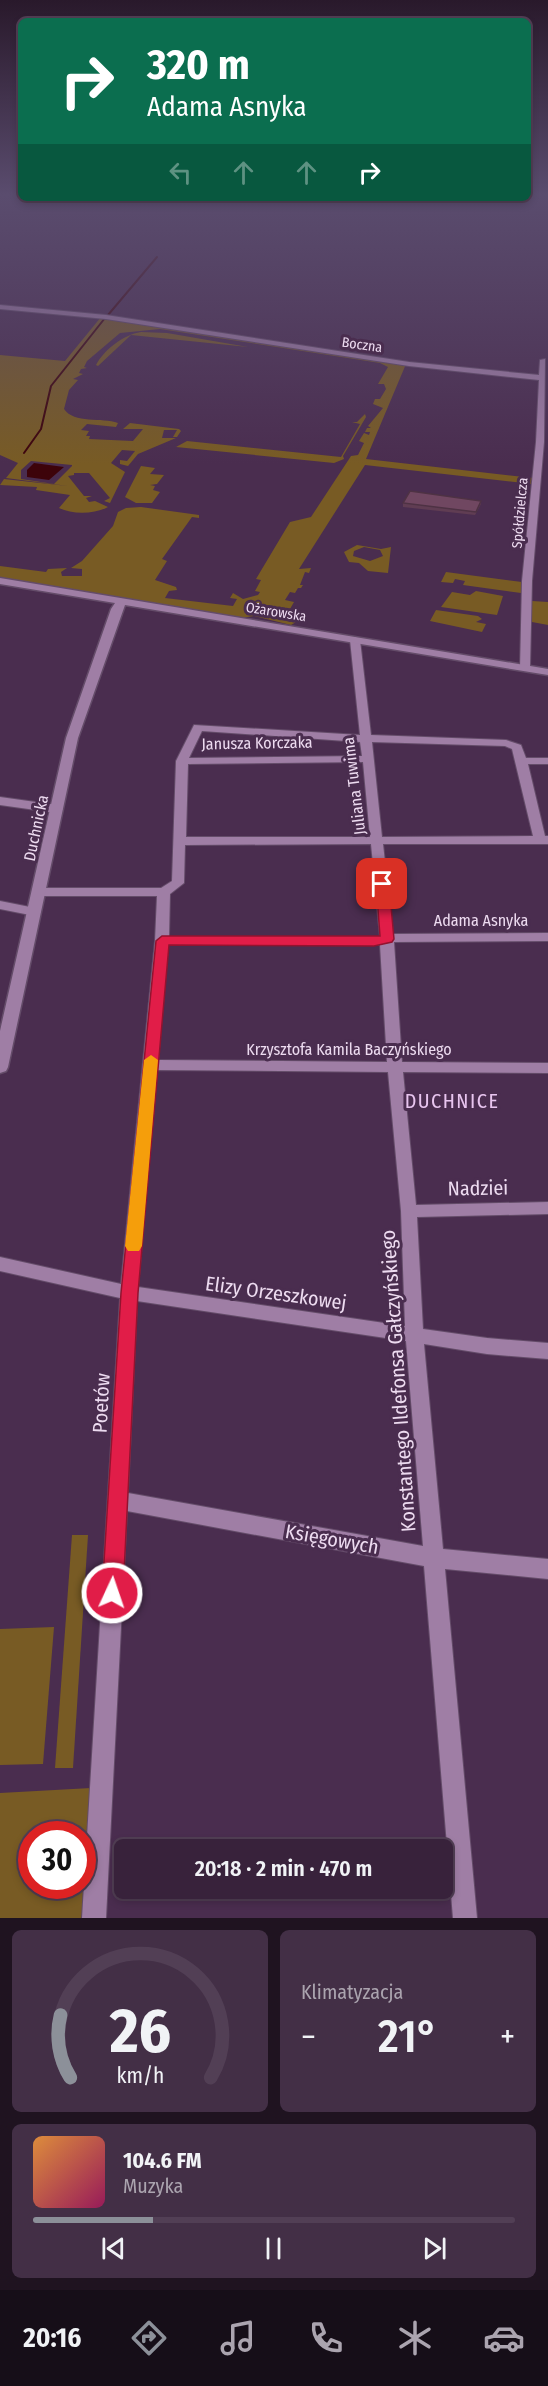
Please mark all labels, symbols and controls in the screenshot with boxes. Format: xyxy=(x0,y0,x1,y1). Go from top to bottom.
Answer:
text: 320 m xyxy=(147,40,250,90)
icon: right xyxy=(48,42,126,120)
text: Adama Asnyka xyxy=(147,91,306,123)
icon: left xyxy=(164,156,197,189)
icon: ahead xyxy=(227,156,260,189)
icon: ahead xyxy=(290,156,323,189)
icon: right xyxy=(353,156,386,189)
street label: Boczna xyxy=(341,334,384,356)
street label: Spółdzielcza xyxy=(508,477,532,549)
street label: Ożarowska xyxy=(245,599,308,625)
street label: Janusza Korczaka xyxy=(201,733,313,753)
street label: Juliana Tuwima xyxy=(339,736,369,836)
street label: Duchnicka xyxy=(20,793,52,863)
pin xyxy=(356,858,407,909)
icon: arrive xyxy=(365,867,398,900)
street label: Adama Asnyka xyxy=(434,911,528,930)
street label: Krzysztofa Kamila Baczyńskiego xyxy=(246,1040,452,1059)
district label: DUCHNICE xyxy=(405,1089,499,1113)
street label: Nadziei xyxy=(448,1175,508,1201)
street label: Konstantego Ildefonsa Gałczyńskiego xyxy=(375,1229,421,1533)
street label: Elizy Orzeszkowej xyxy=(204,1271,348,1315)
street label: Poetów xyxy=(87,1372,115,1434)
street label: Księgowych xyxy=(283,1519,381,1559)
position arrow xyxy=(80,1561,144,1625)
speed limit sign: 30 xyxy=(18,1821,96,1899)
text: 20:18 · 2 min · 470 m xyxy=(195,1855,372,1882)
text: Klimatyzacja xyxy=(301,1980,403,2004)
text: 26 xyxy=(108,1994,171,2069)
text: 21° xyxy=(378,2010,438,2064)
text: − xyxy=(301,2017,316,2057)
text: + xyxy=(500,2017,515,2057)
text: km/h xyxy=(116,2063,164,2089)
text: 104.6 FM xyxy=(123,2147,202,2174)
text: Muzyka xyxy=(123,2174,183,2198)
icon: previous xyxy=(97,2232,130,2265)
icon: pause xyxy=(257,2232,290,2265)
icon: next xyxy=(418,2232,451,2265)
icon: directions xyxy=(128,2317,170,2359)
icon: music xyxy=(217,2317,259,2359)
icon: phone xyxy=(305,2317,347,2359)
icon: climate xyxy=(394,2317,436,2359)
icon: car xyxy=(483,2317,525,2359)
text: 20:16 xyxy=(23,2322,81,2354)

